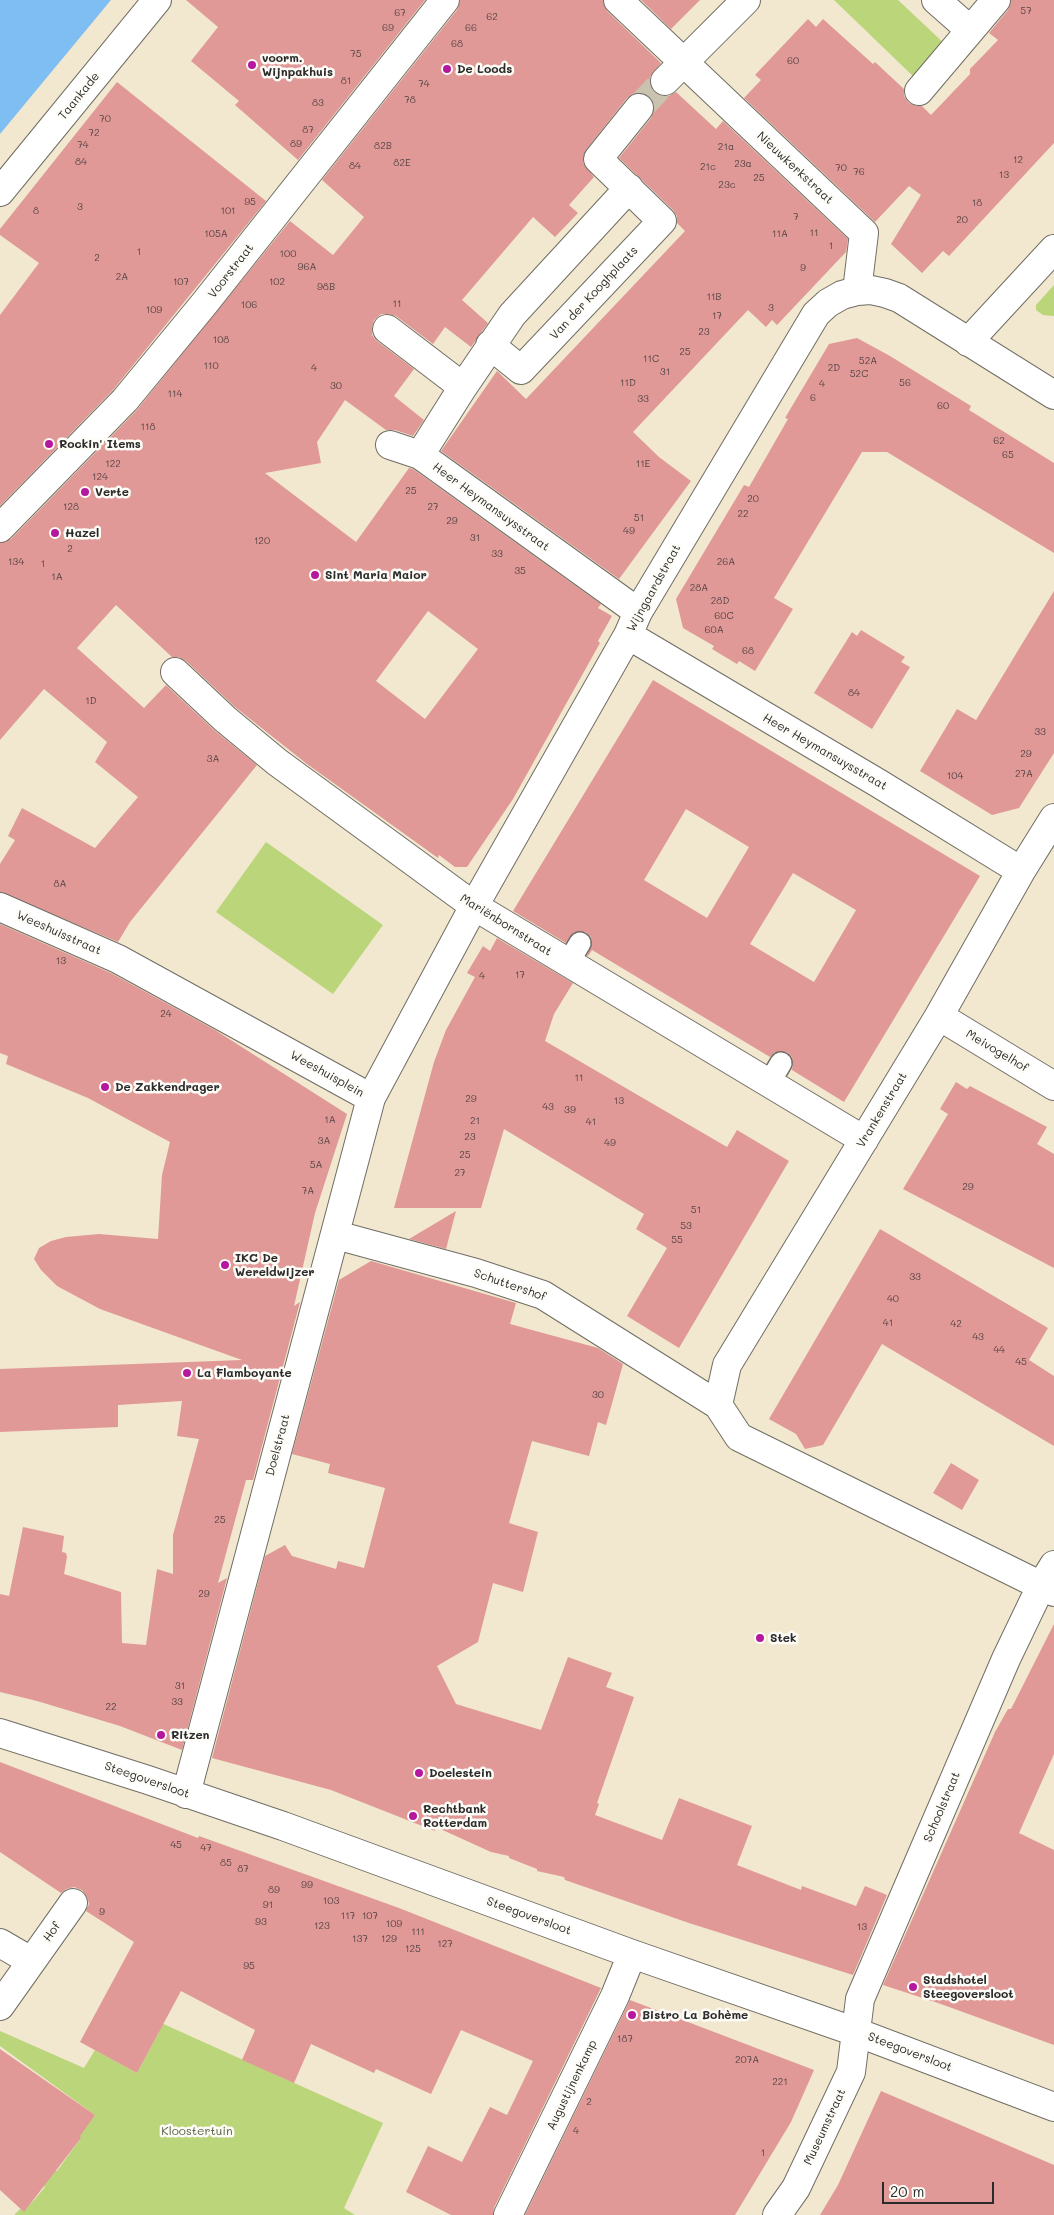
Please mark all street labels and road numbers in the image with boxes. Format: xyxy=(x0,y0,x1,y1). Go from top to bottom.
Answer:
street label: Taankade xyxy=(55,69,103,123)
street label: Nieuwkerkstraat xyxy=(754,129,836,207)
street label: Voorstraat xyxy=(205,241,257,301)
street label: Van der Kooghplaats xyxy=(547,243,641,343)
street label: Heer Heymansuysstraat xyxy=(430,460,552,554)
street label: Wijngaardstraat xyxy=(624,542,684,634)
street label: Heer Heymansuysstraat xyxy=(760,710,890,794)
street label: Mariënbornstraat xyxy=(457,891,555,959)
street label: Weeshuisstraat xyxy=(14,908,104,958)
street label: Meivogelhof xyxy=(963,1027,1031,1075)
street label: Weeshuisplein xyxy=(288,1048,366,1100)
street label: Vrankenstraat xyxy=(854,1070,910,1150)
street label: Schuttershof xyxy=(472,1266,548,1304)
street label: Doelstraat xyxy=(263,1413,293,1477)
street label: Steegoversloot xyxy=(103,1759,191,1801)
street label: Schoolstraat xyxy=(921,1770,963,1844)
street label: Steegoversloot xyxy=(485,1894,573,1938)
street label: Hof xyxy=(40,1920,64,1944)
street label: Steegoversloot xyxy=(866,2029,954,2075)
street label: Augustijnenkamp xyxy=(544,2037,600,2133)
street label: Museumstraat xyxy=(801,2086,849,2168)

